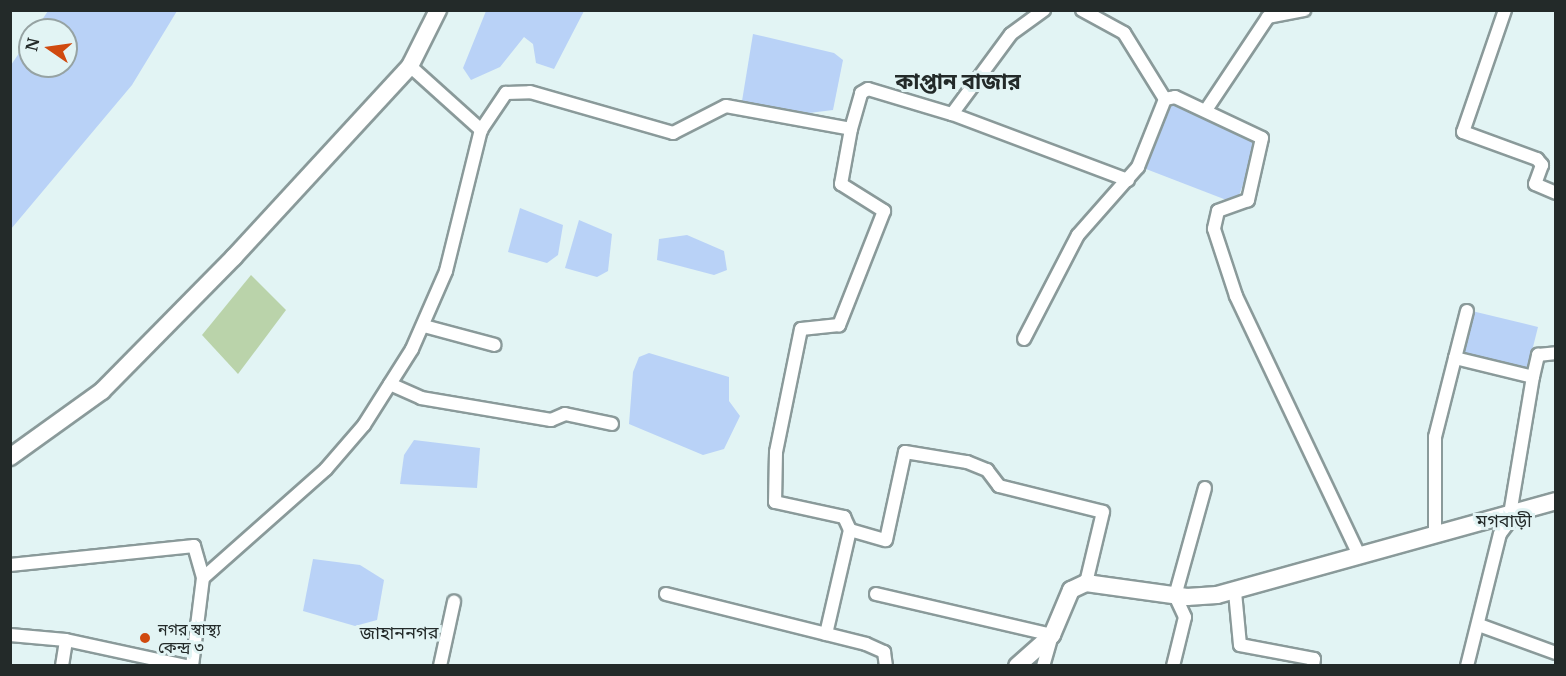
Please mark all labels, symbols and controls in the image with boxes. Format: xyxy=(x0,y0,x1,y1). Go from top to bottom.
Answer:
north arrow xyxy=(18,18,78,78)
text: N xyxy=(21,36,44,53)
district label: কাপ্তান বাজার xyxy=(895,69,1021,95)
district label: মগবাড়ী xyxy=(1476,510,1532,532)
place label: নগর স্বাস্থ্য কেন্দ্র ৩ xyxy=(158,619,221,657)
district label: জাহাননগর xyxy=(360,622,438,644)
marker: নগর স্বাস্থ্য কেন্দ্র ৩ xyxy=(136,629,154,647)

